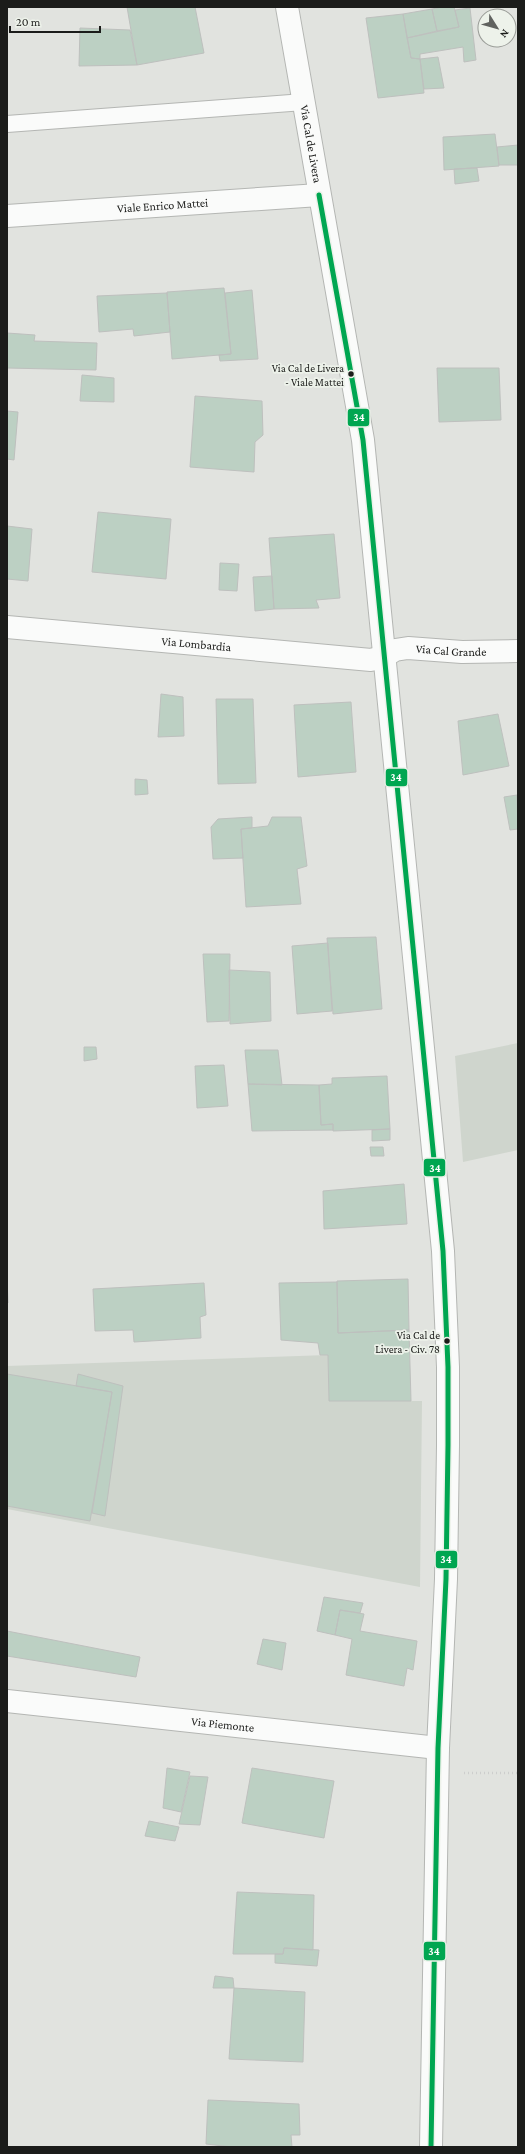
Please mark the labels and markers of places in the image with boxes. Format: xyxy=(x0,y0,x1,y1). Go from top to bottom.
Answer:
place label: Via Cal de Livera - Viale Mattei xyxy=(272,362,344,388)
marker: Via Cal de Livera - Viale Mattei xyxy=(346,369,356,379)
place label: Via Cal de Livera - Civ. 78 xyxy=(375,1329,440,1355)
marker: Via Cal de Livera - Civ. 78 xyxy=(442,1336,452,1346)

